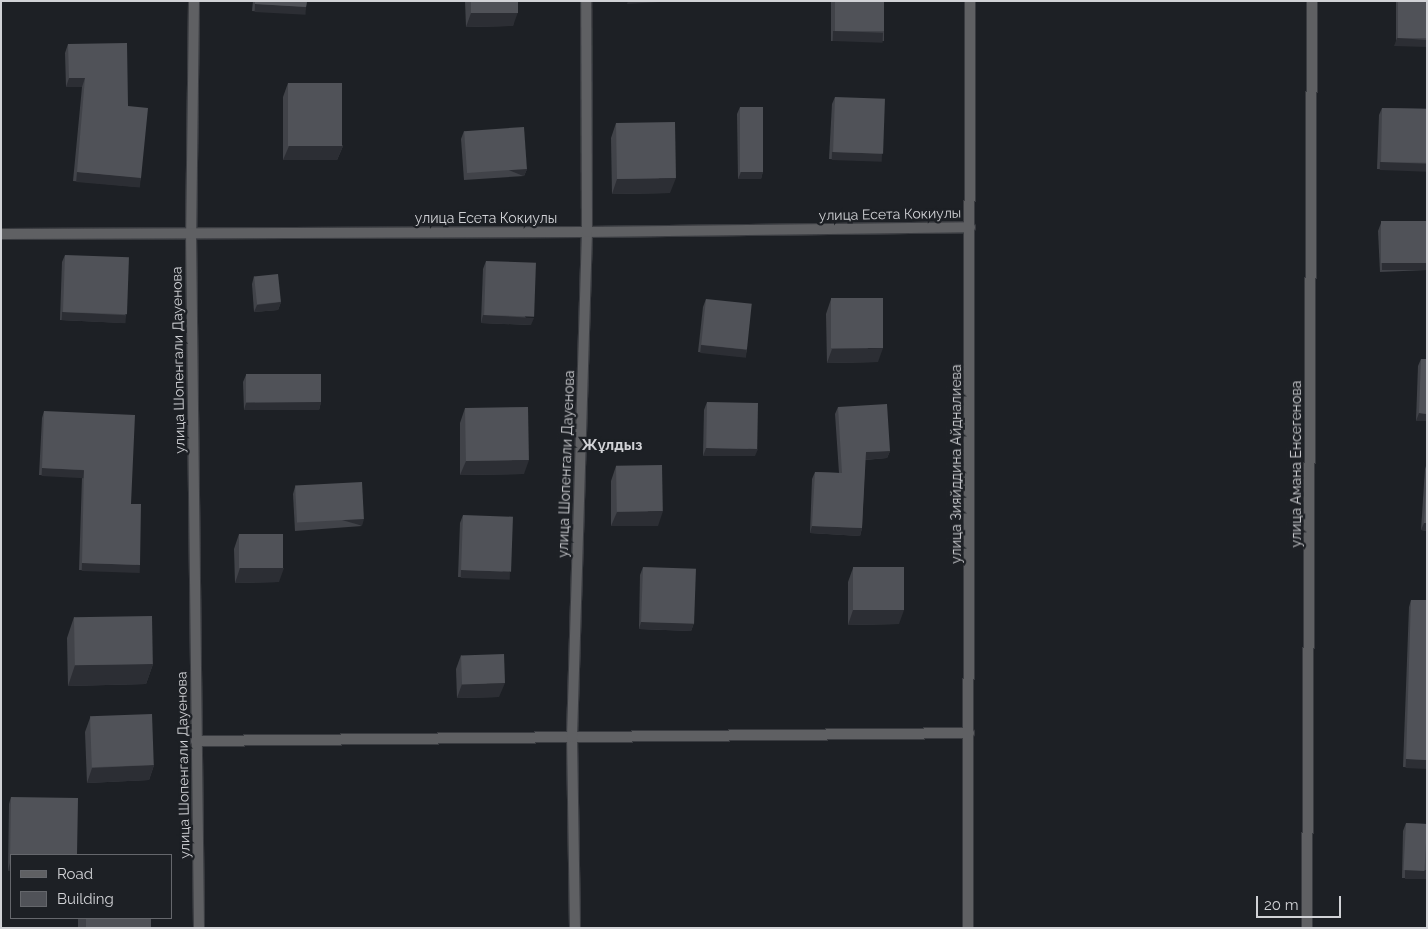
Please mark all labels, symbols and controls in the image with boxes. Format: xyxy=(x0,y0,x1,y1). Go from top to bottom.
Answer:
street label: улица Есета Кокиулы xyxy=(819,204,961,224)
street label: улица Есета Кокиулы xyxy=(415,210,557,226)
street label: улица Шопенгали Дауенова xyxy=(168,266,188,454)
street label: улица Зияйддина Айдналиева xyxy=(948,364,964,564)
street label: улица Шопенгали Дауенова xyxy=(554,370,578,558)
street label: улица Амана Енсегенова xyxy=(1288,380,1304,548)
district label: Жұлдыз xyxy=(581,437,643,455)
street label: улица Шопенгали Дауенова xyxy=(173,671,193,859)
legend xyxy=(10,854,172,919)
text: Road xyxy=(57,865,93,883)
scale bar xyxy=(1258,886,1343,918)
text: Building xyxy=(57,890,114,908)
text: 20 m xyxy=(1264,896,1299,914)

